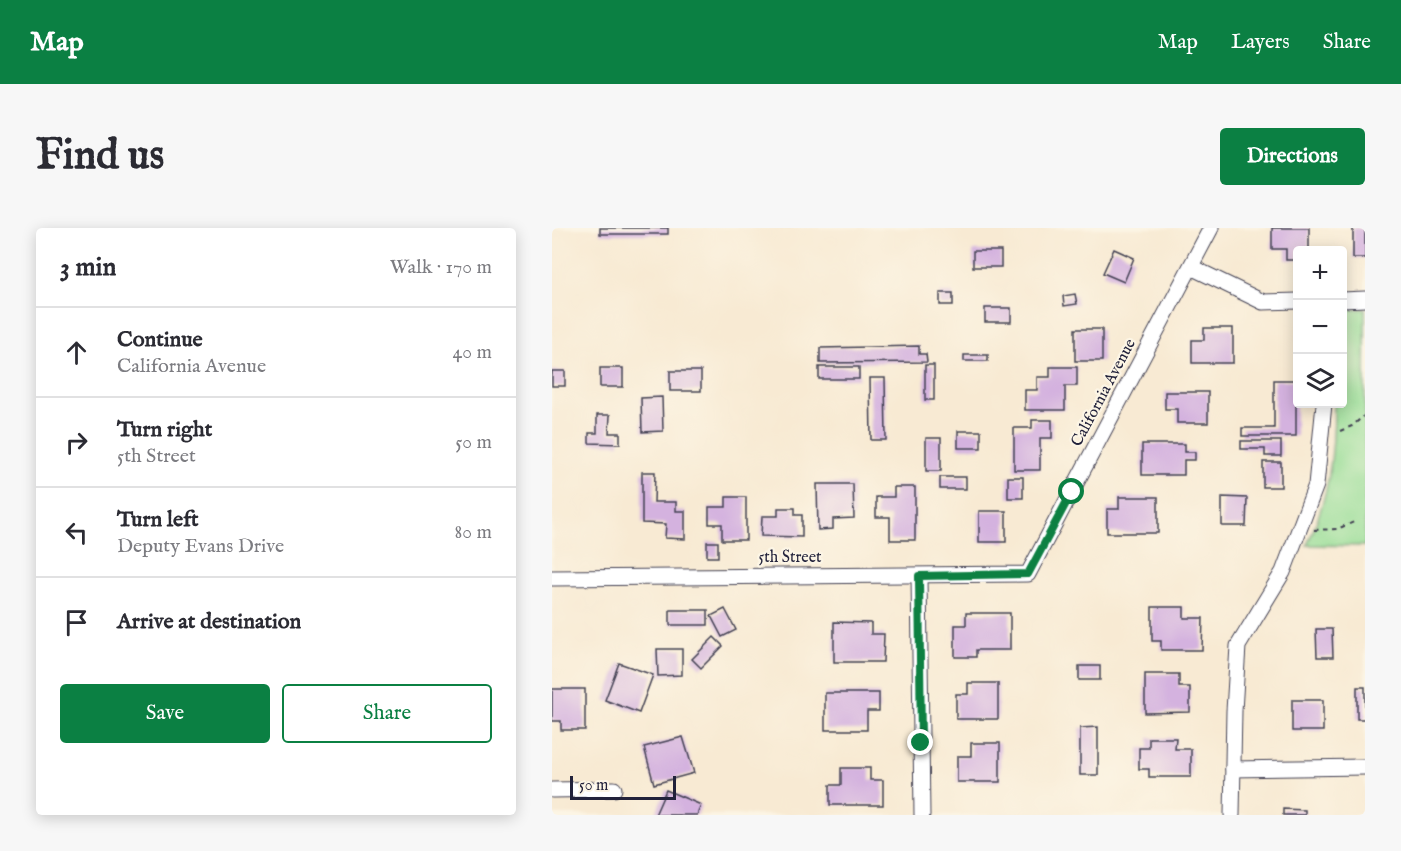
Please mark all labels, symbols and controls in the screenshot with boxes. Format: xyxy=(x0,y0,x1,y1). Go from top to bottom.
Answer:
text: Map xyxy=(30,25,84,60)
text: Map xyxy=(1158,29,1198,56)
text: Layers xyxy=(1231,29,1290,56)
text: Share xyxy=(1323,29,1371,56)
button: Directions xyxy=(1220,128,1365,185)
text: Find us xyxy=(36,130,164,183)
map controls xyxy=(1293,246,1347,408)
button: + xyxy=(1293,246,1347,300)
text: 3 min xyxy=(60,251,116,284)
text: Walk · 170 m xyxy=(390,255,492,280)
button: − xyxy=(1293,300,1347,354)
text: Continue xyxy=(117,326,203,354)
icon: ahead xyxy=(60,336,93,369)
street label: California Avenue xyxy=(1067,336,1141,450)
text: 40 m xyxy=(453,340,492,365)
text: California Avenue xyxy=(117,354,266,379)
button: layers xyxy=(1293,354,1347,408)
text: Turn right xyxy=(117,416,212,444)
icon: right xyxy=(60,426,93,459)
text: 50 m xyxy=(455,430,492,455)
text: 5th Street xyxy=(117,444,196,469)
route start xyxy=(1058,478,1084,504)
text: Turn left xyxy=(117,506,199,534)
icon: left xyxy=(60,516,93,549)
text: 80 m xyxy=(455,520,492,545)
text: Deputy Evans Drive xyxy=(117,534,284,559)
street label: 5th Street xyxy=(758,548,822,568)
icon: arrive xyxy=(60,606,93,639)
text: Arrive at destination xyxy=(117,608,301,636)
button: Save xyxy=(60,684,270,743)
button: Share xyxy=(282,684,492,743)
route end xyxy=(907,729,933,755)
scale bar xyxy=(570,773,676,800)
text: 50 m xyxy=(579,776,608,796)

